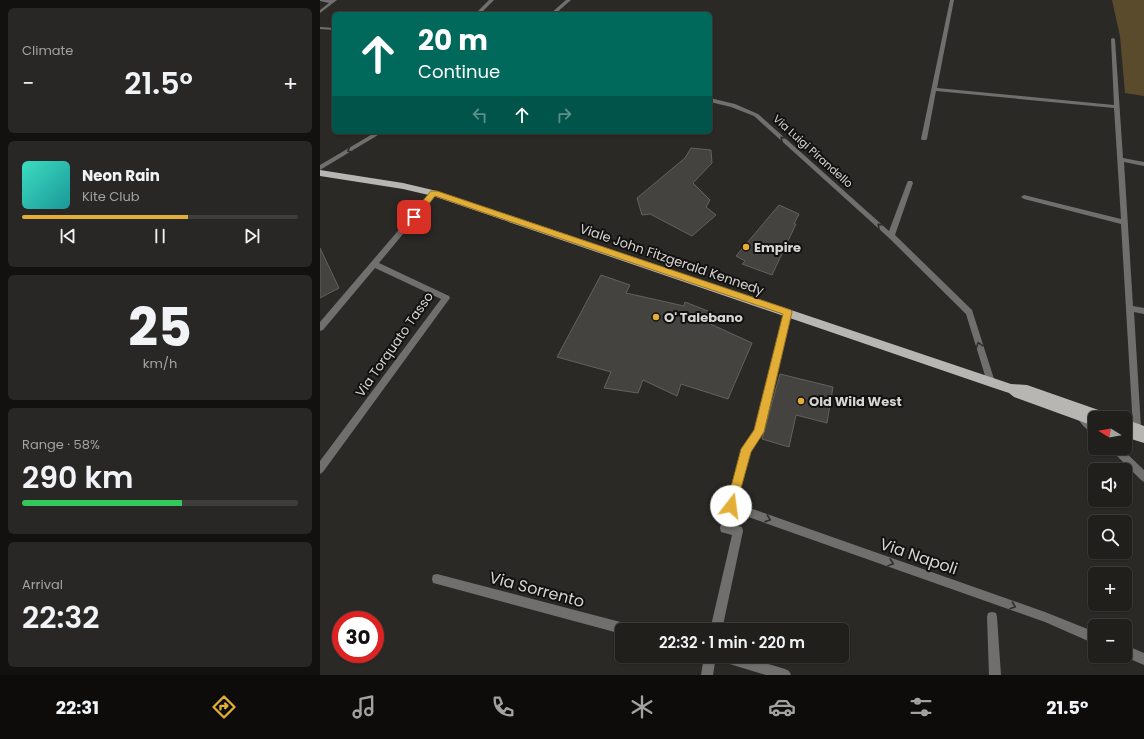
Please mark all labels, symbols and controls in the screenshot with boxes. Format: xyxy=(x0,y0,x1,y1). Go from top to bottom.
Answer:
text: 20 m xyxy=(418,21,488,60)
icon: ahead xyxy=(352,28,404,80)
text: Climate xyxy=(22,41,73,60)
text: Continue xyxy=(418,59,500,84)
text: 21.5° xyxy=(124,62,193,105)
text: − xyxy=(22,68,34,99)
text: + xyxy=(283,68,298,99)
icon: left xyxy=(469,104,491,126)
icon: ahead xyxy=(511,104,533,126)
icon: right xyxy=(553,104,575,126)
street label: Via Luigi Pirandello xyxy=(770,111,856,191)
one-way arrow xyxy=(780,136,788,144)
one-way arrow xyxy=(347,145,354,153)
text: Neon Rain xyxy=(82,165,160,186)
text: Kite Club xyxy=(82,187,140,206)
pin xyxy=(397,200,431,234)
icon: arrive xyxy=(403,206,425,228)
street label: Viale John Fitzgerald Kennedy xyxy=(577,219,767,300)
one-way arrow xyxy=(877,223,884,230)
icon: previous xyxy=(57,225,79,247)
icon: pause xyxy=(149,225,171,247)
icon: next xyxy=(241,225,263,247)
place label: Empire xyxy=(754,238,801,257)
marker: Empire xyxy=(741,242,751,252)
street label: Via Torquato Tasso xyxy=(351,288,438,401)
text: 25 xyxy=(128,291,192,364)
place label: O' Talebano xyxy=(664,308,743,327)
marker: O' Talebano xyxy=(651,312,661,322)
one-way arrow xyxy=(975,341,984,348)
text: km/h xyxy=(143,354,177,373)
place label: Old Wild West xyxy=(809,392,902,411)
marker: Old Wild West xyxy=(796,396,806,406)
north arrow xyxy=(1088,411,1132,455)
map controls xyxy=(1088,411,1132,663)
text: Range · 58% xyxy=(22,435,100,454)
text: 290 km xyxy=(22,456,133,499)
button: sound xyxy=(1088,463,1132,507)
position arrow xyxy=(710,485,752,527)
one-way arrow xyxy=(764,515,771,523)
button: search xyxy=(1088,515,1132,559)
street label: Via Napoli xyxy=(877,532,961,581)
one-way arrow xyxy=(887,558,894,566)
street label: Via Sorrento xyxy=(487,566,587,613)
button: + xyxy=(1088,567,1132,611)
text: Arrival xyxy=(22,575,63,594)
text: 22:32 xyxy=(22,596,100,639)
one-way arrow xyxy=(1010,601,1017,609)
speed limit sign: 30 xyxy=(332,611,384,663)
button: − xyxy=(1088,619,1132,663)
text: 22:32 · 1 min · 220 m xyxy=(659,632,805,653)
icon: directions xyxy=(210,693,238,721)
icon: music xyxy=(350,693,378,721)
icon: phone xyxy=(489,693,517,721)
icon: climate xyxy=(628,693,656,721)
icon: car xyxy=(768,693,796,721)
icon: filters xyxy=(907,693,935,721)
text: 22:31 xyxy=(56,695,99,720)
text: 21.5° xyxy=(1046,695,1088,720)

